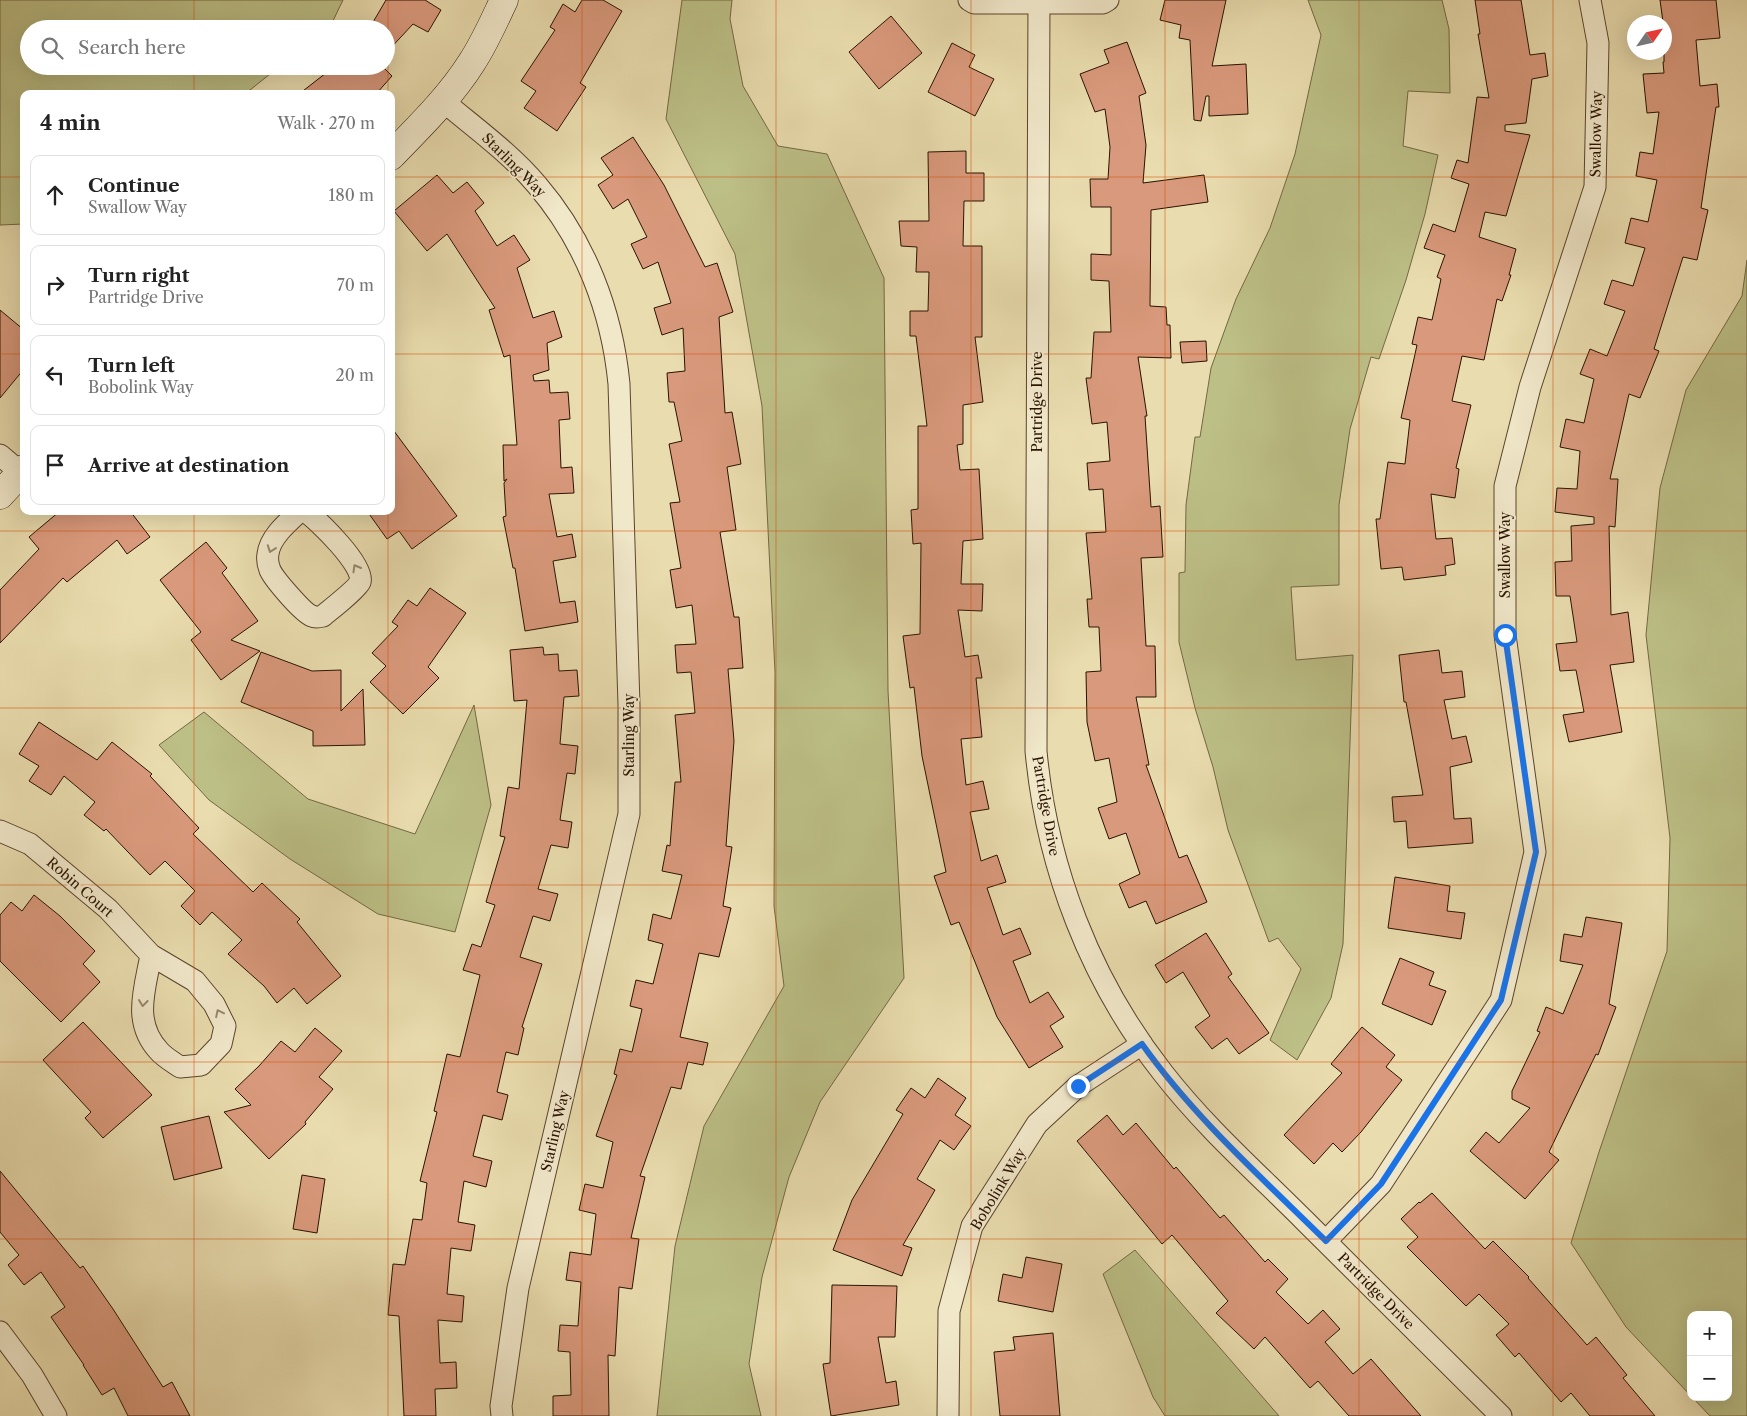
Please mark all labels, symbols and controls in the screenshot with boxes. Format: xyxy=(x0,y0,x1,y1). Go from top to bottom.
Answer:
north arrow xyxy=(1627,15,1672,60)
search box xyxy=(20,20,395,75)
icon: search xyxy=(38,34,66,62)
text: Search here xyxy=(78,36,186,59)
street label: Swallow Way xyxy=(1586,90,1606,177)
text: 4 min xyxy=(40,110,101,135)
text: Walk · 270 m xyxy=(277,113,375,133)
street label: Starling Way xyxy=(478,129,550,201)
text: Continue xyxy=(88,174,180,197)
icon: ahead xyxy=(41,181,69,209)
text: 180 m xyxy=(328,185,374,205)
text: Swallow Way xyxy=(88,197,187,217)
text: Turn right xyxy=(88,264,189,287)
icon: right xyxy=(41,271,69,299)
text: 70 m xyxy=(337,275,374,295)
text: Partridge Drive xyxy=(88,287,204,307)
street label: Partridge Drive xyxy=(1028,351,1046,453)
text: Turn left xyxy=(88,354,175,377)
icon: left xyxy=(41,361,69,389)
text: 20 m xyxy=(335,365,374,385)
text: Bobolink Way xyxy=(88,377,194,397)
icon: arrive xyxy=(41,451,69,479)
text: Arrive at destination xyxy=(88,454,289,477)
street label: Swallow Way xyxy=(1496,512,1514,598)
one-way arrow xyxy=(267,544,277,553)
one-way arrow xyxy=(353,564,363,573)
route start xyxy=(1494,624,1517,647)
street label: Starling Way xyxy=(620,693,638,777)
street label: Partridge Drive xyxy=(1028,755,1064,858)
street label: Robin Court xyxy=(43,853,117,921)
one-way arrow xyxy=(138,1000,149,1008)
one-way arrow xyxy=(214,1009,225,1018)
route end xyxy=(1067,1075,1090,1098)
street label: Starling Way xyxy=(537,1088,573,1174)
street label: Bobolink Way xyxy=(966,1145,1030,1233)
street label: Partridge Drive xyxy=(1334,1249,1418,1333)
map controls xyxy=(1687,1311,1732,1401)
button: + xyxy=(1687,1311,1732,1356)
button: − xyxy=(1687,1356,1732,1401)

